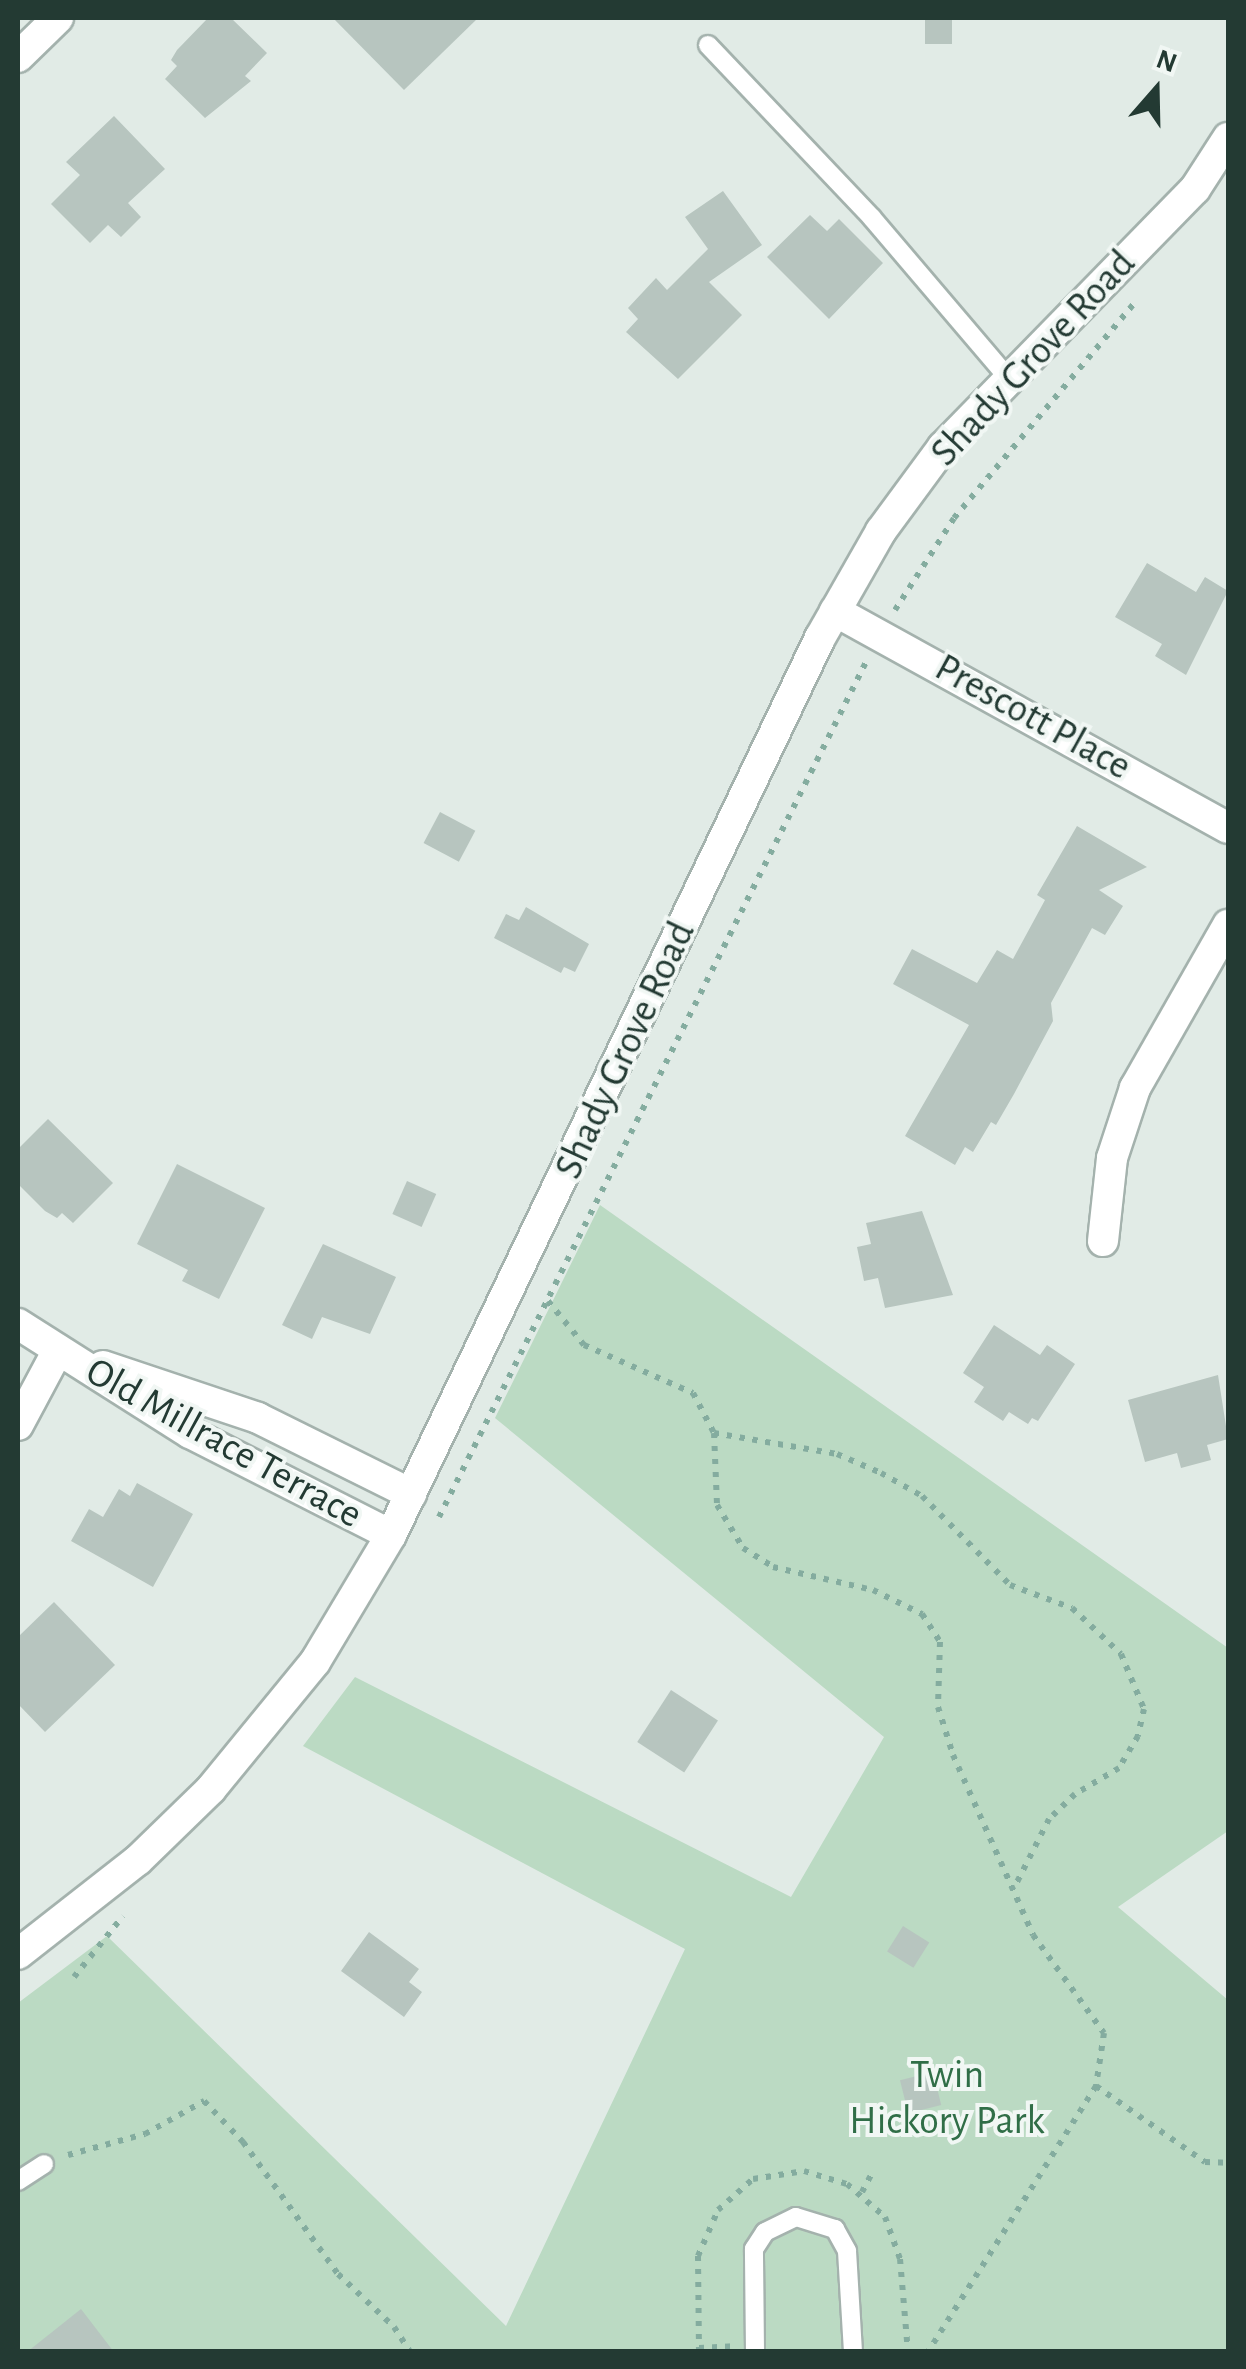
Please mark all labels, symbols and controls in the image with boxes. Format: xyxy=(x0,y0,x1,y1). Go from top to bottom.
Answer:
north arrow xyxy=(1106,40,1206,140)
text: N xyxy=(1152,45,1180,78)
street label: Shady Grove Road xyxy=(921,240,1145,476)
street label: Prescott Place xyxy=(927,644,1139,790)
street label: Shady Grove Road xyxy=(544,914,706,1186)
street label: Old Millrace Terrace xyxy=(78,1347,370,1539)
park label: Twin Hickory Park xyxy=(849,2051,1045,2145)

